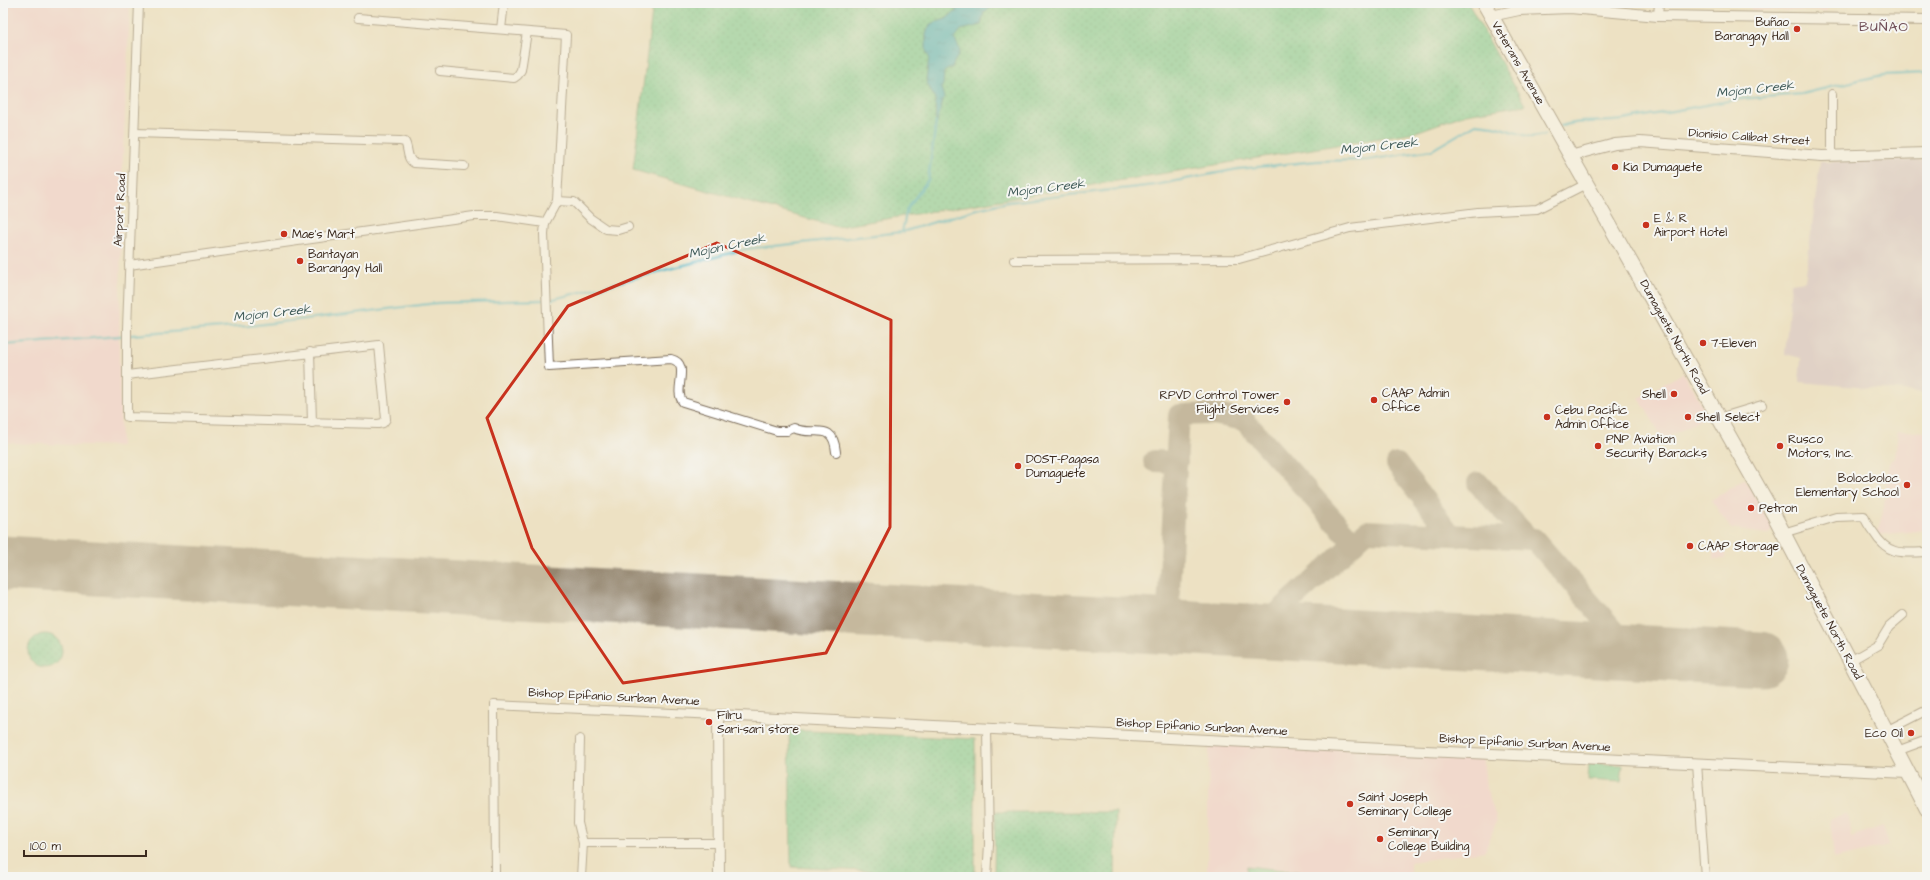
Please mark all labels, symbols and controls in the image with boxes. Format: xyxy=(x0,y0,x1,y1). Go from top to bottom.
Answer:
place label: Buñao Barangay Hall xyxy=(1715,14,1789,46)
district label: BUÑAO xyxy=(1859,17,1909,37)
street label: Veterans Avenue xyxy=(1487,18,1549,108)
marker: Buñao Barangay Hall xyxy=(1792,24,1802,34)
water label: Mojon Creek xyxy=(1715,76,1796,102)
street label: Dionisio Calibat Street xyxy=(1688,124,1810,150)
water label: Mojon Creek xyxy=(1339,133,1420,159)
place label: Kia Dumaguete xyxy=(1623,159,1703,177)
marker: Kia Dumaguete xyxy=(1610,162,1620,172)
street label: Airport Road xyxy=(110,173,130,247)
water label: Mojon Creek xyxy=(1006,174,1087,202)
place label: E & R Airport Hotel xyxy=(1654,210,1727,241)
marker: E & R Airport Hotel xyxy=(1641,220,1651,230)
place label: Mae's Mart xyxy=(292,226,355,243)
marker: Mae's Mart xyxy=(279,229,289,239)
water label: Mojon Creek xyxy=(687,229,768,263)
place label: Bantayan Barangay Hall xyxy=(308,246,382,278)
marker: Bantayan Barangay Hall xyxy=(295,256,305,266)
street label: Dumaguete North Road xyxy=(1635,277,1713,398)
water label: Mojon Creek xyxy=(232,300,313,326)
place label: 7-Eleven xyxy=(1711,335,1756,352)
marker: 7-Eleven xyxy=(1698,338,1708,348)
place label: CAAP Admin Office xyxy=(1382,385,1449,416)
place label: Shell xyxy=(1642,386,1666,403)
place label: RPVD Control Tower Flight Services xyxy=(1159,387,1279,419)
marker: Shell xyxy=(1669,389,1679,399)
marker: CAAP Admin Office xyxy=(1369,395,1379,405)
marker: RPVD Control Tower Flight Services xyxy=(1282,397,1292,407)
place label: Cebu Pacific Admin Office xyxy=(1555,402,1630,433)
place label: Shell Select xyxy=(1696,409,1760,426)
marker: Cebu Pacific Admin Office xyxy=(1542,412,1552,422)
marker: Shell Select xyxy=(1683,412,1693,422)
place label: PNP Aviation Security Baracks xyxy=(1606,431,1707,463)
place label: Rusco Motors, Inc. xyxy=(1788,431,1853,462)
marker: PNP Aviation Security Baracks xyxy=(1593,441,1603,451)
marker: Rusco Motors, Inc. xyxy=(1775,441,1785,451)
place label: DOST-Pagasa Dumaguete xyxy=(1026,451,1099,483)
marker: DOST-Pagasa Dumaguete xyxy=(1013,461,1023,471)
place label: Bolocboloc Elementary School xyxy=(1796,470,1899,502)
marker: Bolocboloc Elementary School xyxy=(1902,480,1912,490)
place label: Petron xyxy=(1759,500,1797,517)
marker: Petron xyxy=(1746,503,1756,513)
place label: CAAP Storage xyxy=(1698,538,1780,556)
marker: CAAP Storage xyxy=(1685,541,1695,551)
street label: Dumaguete North Road xyxy=(1790,561,1867,683)
street label: Bishop Epifanio Surban Avenue xyxy=(528,684,701,710)
place label: Filru Sari-sari store xyxy=(717,707,800,738)
street label: Bishop Epifanio Surban Avenue xyxy=(1116,714,1289,740)
marker: Filru Sari-sari store xyxy=(704,717,714,727)
place label: Eco Oil xyxy=(1865,725,1903,742)
marker: Eco Oil xyxy=(1906,728,1916,738)
street label: Bishop Epifanio Surban Avenue xyxy=(1439,730,1612,756)
place label: Saint Joseph Seminary College xyxy=(1358,789,1452,821)
marker: Saint Joseph Seminary College xyxy=(1345,799,1355,809)
place label: Seminary College Building xyxy=(1388,824,1469,856)
scale bar xyxy=(24,832,146,858)
marker: Seminary College Building xyxy=(1375,834,1385,844)
text: 100 m xyxy=(30,838,61,855)

